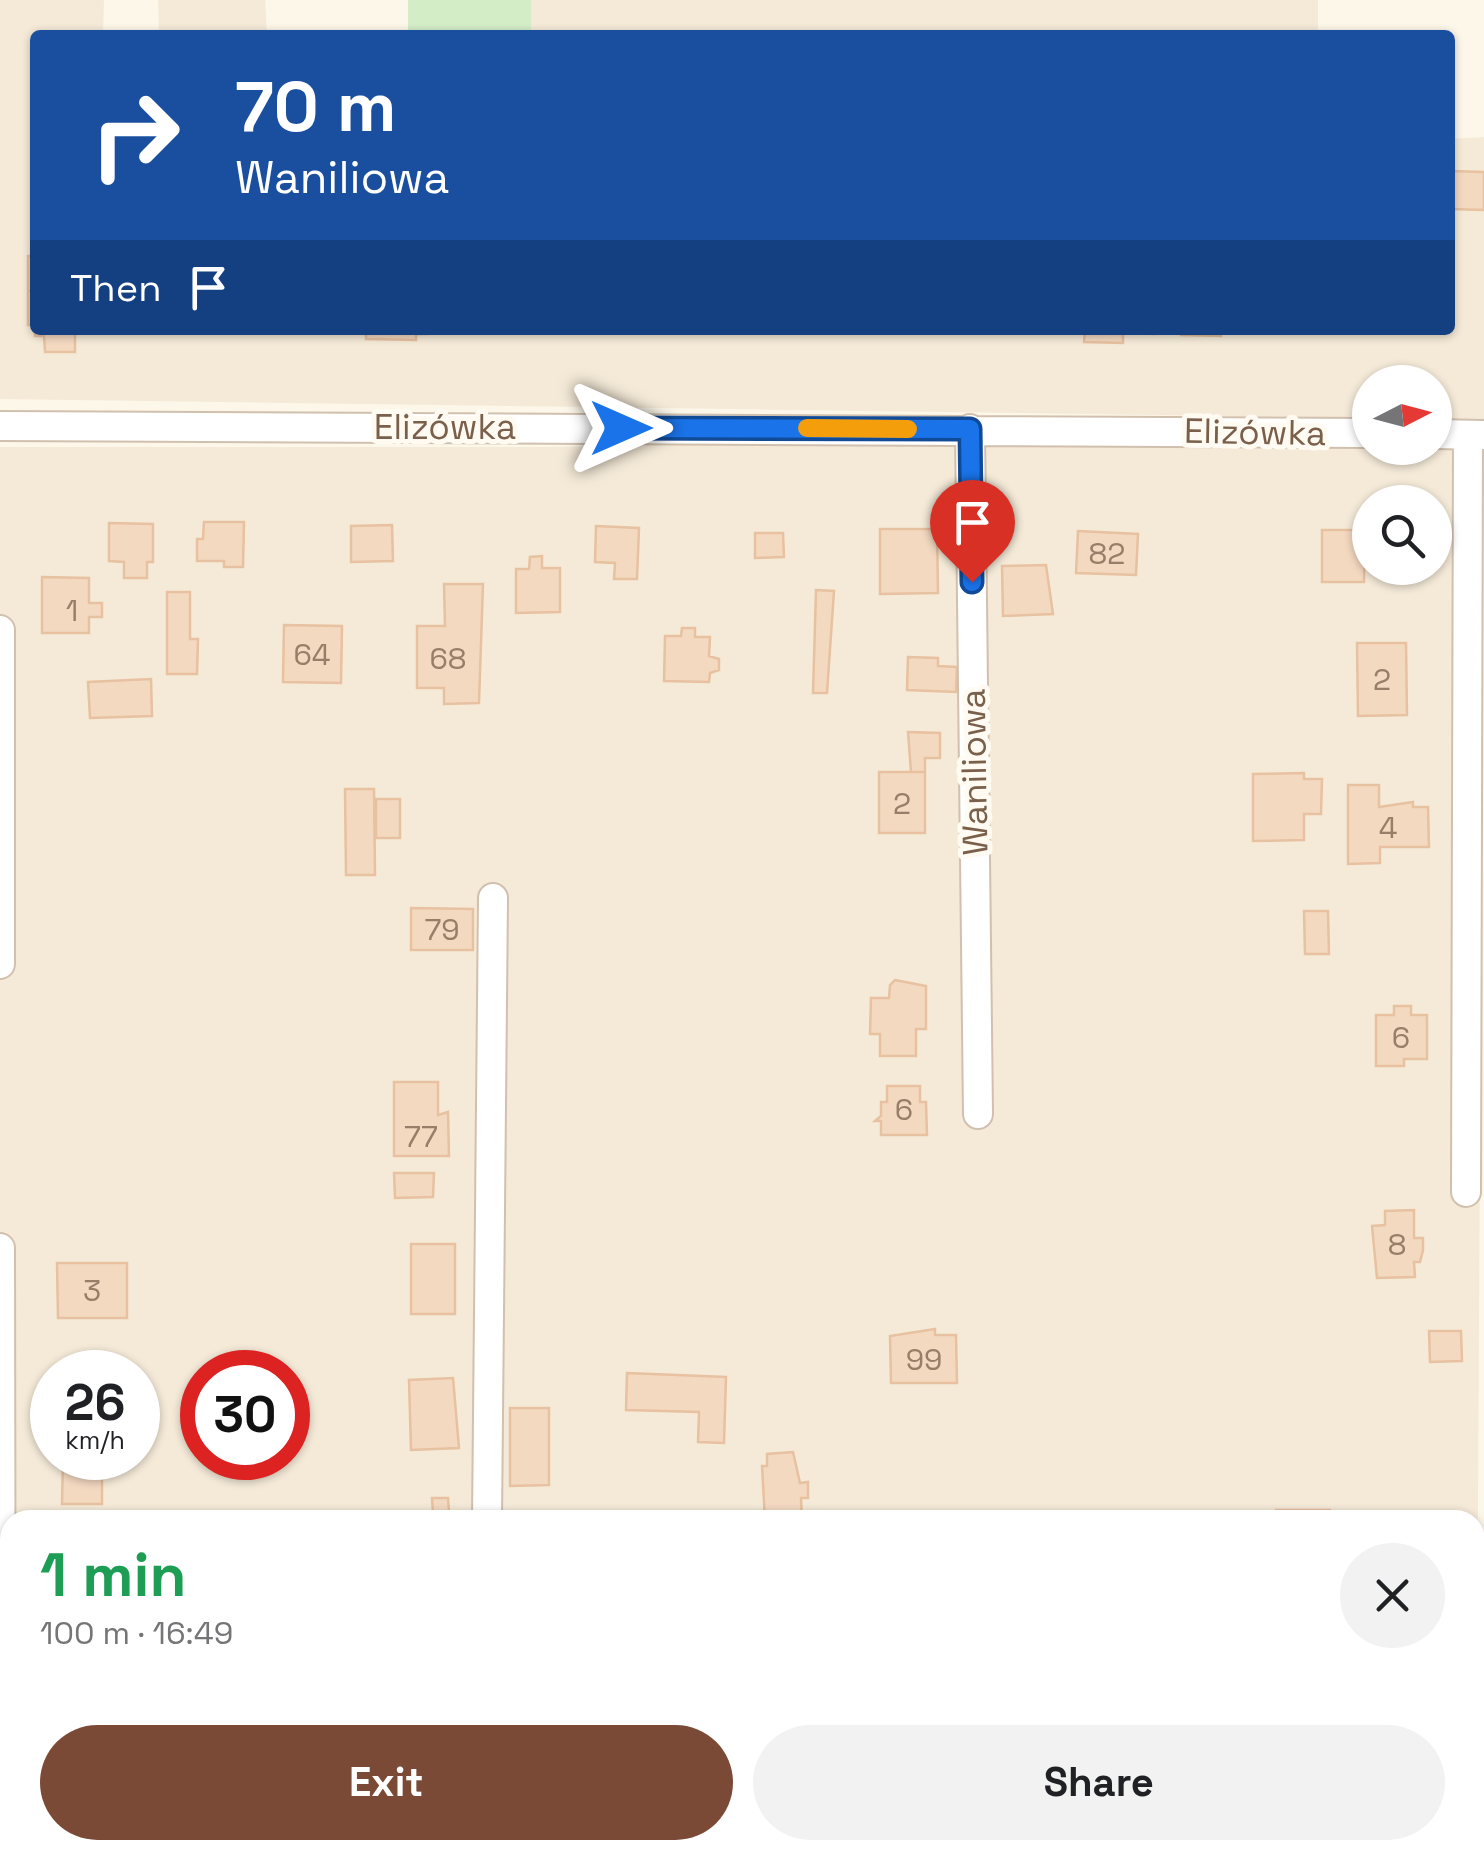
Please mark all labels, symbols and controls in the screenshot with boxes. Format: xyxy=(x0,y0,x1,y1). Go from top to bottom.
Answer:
text: 70 m xyxy=(235,62,396,151)
icon: right xyxy=(70,70,200,200)
text: Waniliowa xyxy=(235,149,449,206)
icon: arrive xyxy=(181,260,236,315)
text: Then xyxy=(70,264,161,312)
north arrow xyxy=(1352,365,1452,465)
map controls xyxy=(1352,365,1452,585)
position arrow xyxy=(569,376,673,480)
street label: Elizówka xyxy=(374,405,516,449)
street label: Elizówka xyxy=(1183,409,1327,455)
pin xyxy=(930,480,1015,583)
button: search xyxy=(1352,485,1452,585)
icon: arrive xyxy=(945,495,1000,550)
house number: 82 xyxy=(1089,534,1125,573)
house number: 1 xyxy=(66,591,78,630)
house number: 64 xyxy=(293,635,331,674)
house number: 68 xyxy=(429,639,467,678)
house number: 2 xyxy=(1373,660,1391,699)
street label: Waniliowa xyxy=(951,688,997,856)
house number: 2 xyxy=(893,784,911,823)
house number: 4 xyxy=(1379,808,1397,847)
house number: 79 xyxy=(424,910,460,949)
house number: 6 xyxy=(1392,1018,1410,1057)
house number: 6 xyxy=(895,1090,913,1129)
house number: 77 xyxy=(404,1117,438,1156)
house number: 8 xyxy=(1388,1225,1406,1264)
house number: 3 xyxy=(83,1271,101,1310)
house number: 99 xyxy=(906,1340,942,1379)
speed limit sign: 30 xyxy=(180,1350,310,1480)
text: 26 xyxy=(65,1371,125,1435)
text: km/h xyxy=(65,1424,125,1456)
text: 1 min xyxy=(40,1537,187,1614)
button: close xyxy=(1340,1543,1445,1648)
text: 100 m · 16:49 xyxy=(40,1613,233,1653)
button: Exit xyxy=(40,1725,733,1840)
button: Share xyxy=(753,1725,1445,1840)

